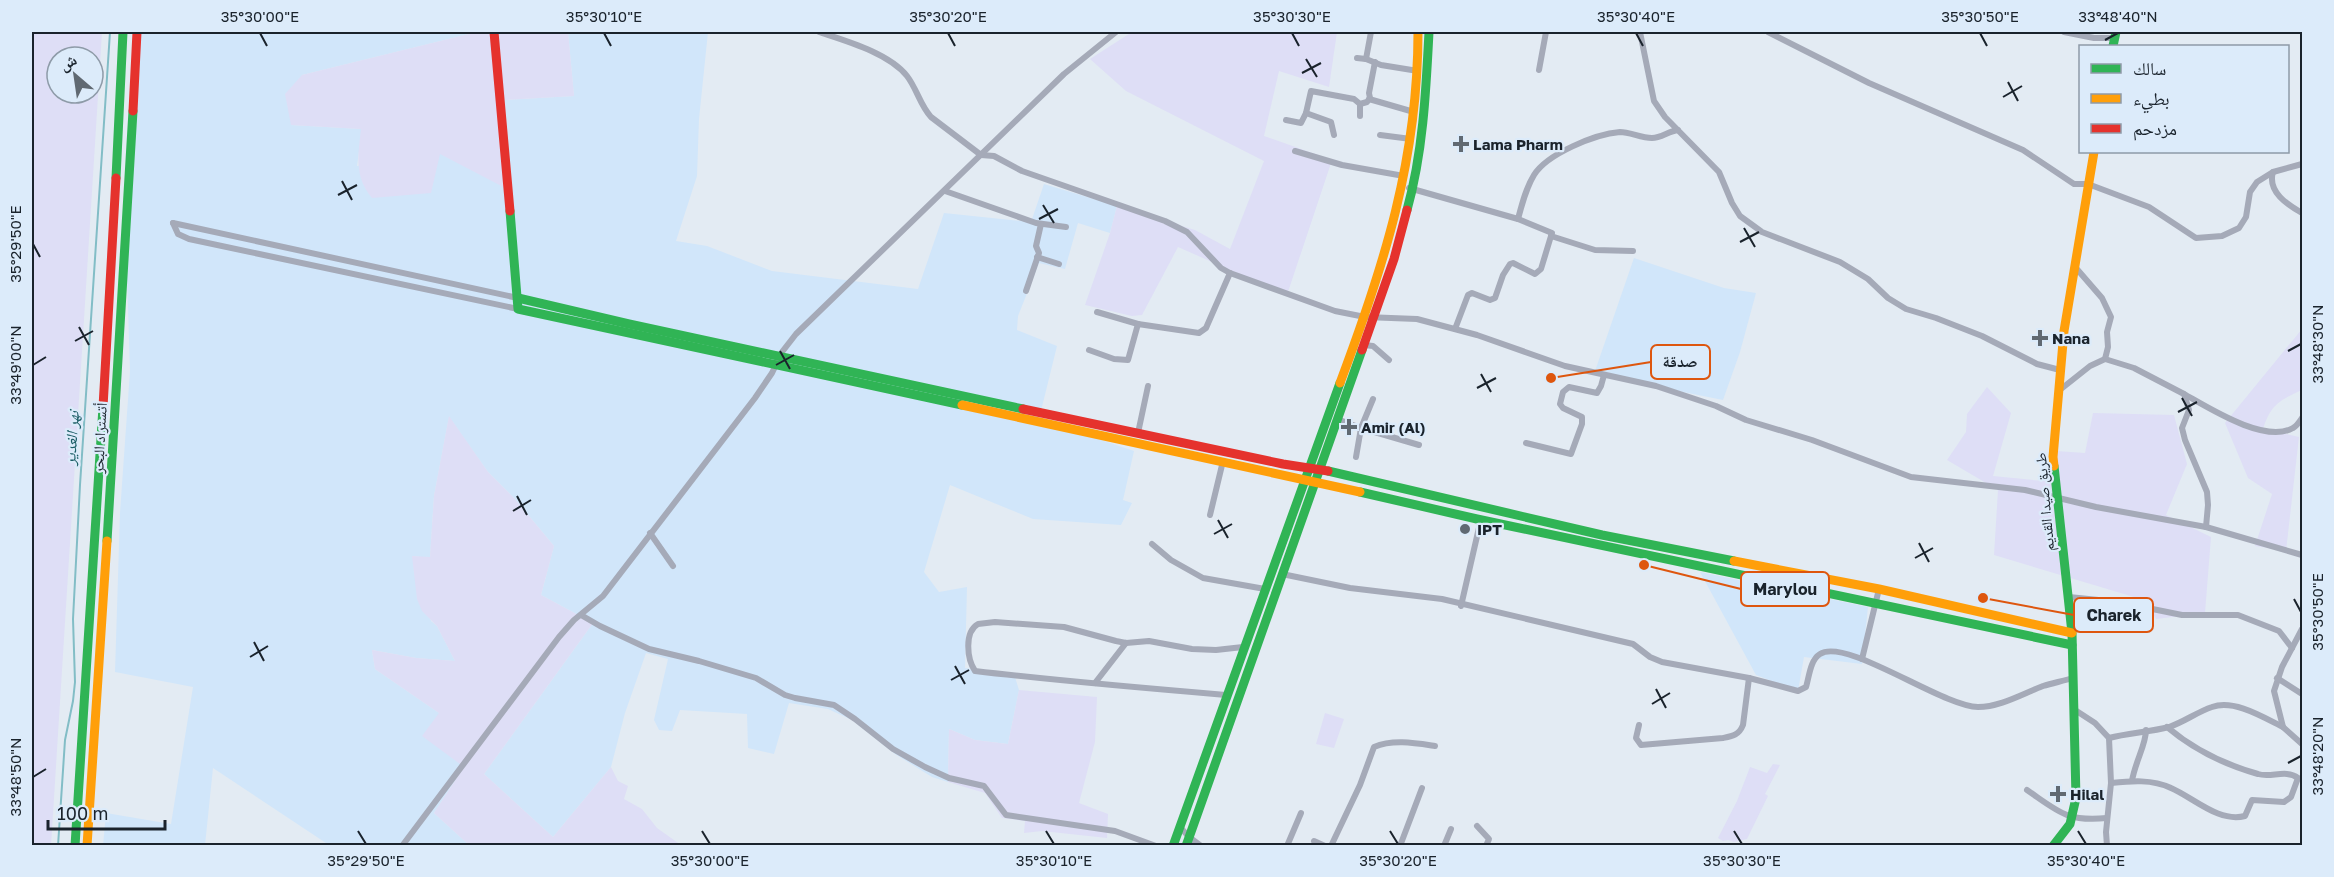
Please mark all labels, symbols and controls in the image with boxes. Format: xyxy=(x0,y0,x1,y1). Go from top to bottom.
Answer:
text: 35°30'00"E xyxy=(221,7,299,25)
text: 35°30'10"E xyxy=(566,7,642,25)
text: 35°30'20"E xyxy=(909,7,987,25)
text: 35°30'30"E xyxy=(1253,7,1331,25)
text: 35°30'40"E xyxy=(1597,7,1675,25)
text: 35°30'50"E xyxy=(1941,7,2019,25)
text: 33°48'40"N xyxy=(2078,7,2158,25)
north arrow xyxy=(45,45,105,105)
legend xyxy=(2079,45,2289,153)
text: ش xyxy=(55,49,80,75)
text: سالك xyxy=(2133,57,2166,79)
text: بطيء xyxy=(2133,87,2170,114)
text: مزدحم xyxy=(2133,117,2177,141)
place label: Lama Pharm xyxy=(1473,135,1563,153)
marker: Lama Pharm xyxy=(1454,137,1468,151)
text: 35°29'50"E xyxy=(6,205,24,283)
text: 33°48'30"N xyxy=(2308,305,2326,383)
text: 33°49'00"N xyxy=(6,325,24,405)
place label: Nana xyxy=(2052,329,2090,347)
marker: Nana xyxy=(2033,331,2047,345)
callout: صدقة xyxy=(1651,345,1710,379)
text: صدقة xyxy=(1663,351,1697,371)
street label: أتستراد البحر xyxy=(88,402,111,475)
water label: نهر الغدير xyxy=(59,408,83,467)
place label: Amir (Al) xyxy=(1361,418,1425,436)
marker: Amir (Al) xyxy=(1342,420,1356,434)
street label: طريق صيدا القديم xyxy=(2031,452,2059,552)
place label: IPT xyxy=(1477,520,1502,538)
marker: IPT xyxy=(1458,522,1472,536)
callout: Marylou xyxy=(1741,572,1829,606)
text: 35°30'50"E xyxy=(2308,573,2326,651)
text: Marylou xyxy=(1753,579,1817,599)
callout: Charek xyxy=(2074,598,2153,632)
text: Charek xyxy=(2086,605,2142,625)
text: 33°48'20"N xyxy=(2308,717,2326,795)
text: 33°48'50"N xyxy=(6,738,24,816)
place label: Hilal xyxy=(2070,785,2104,803)
marker: Hilal xyxy=(2051,787,2065,801)
scale bar xyxy=(48,793,165,831)
text: 100 m xyxy=(57,802,108,824)
text: 35°29'50"E xyxy=(327,851,405,869)
text: 35°30'00"E xyxy=(671,851,749,869)
text: 35°30'10"E xyxy=(1016,851,1092,869)
text: 35°30'20"E xyxy=(1359,851,1437,869)
text: 35°30'30"E xyxy=(1703,851,1781,869)
text: 35°30'40"E xyxy=(2047,851,2125,869)

